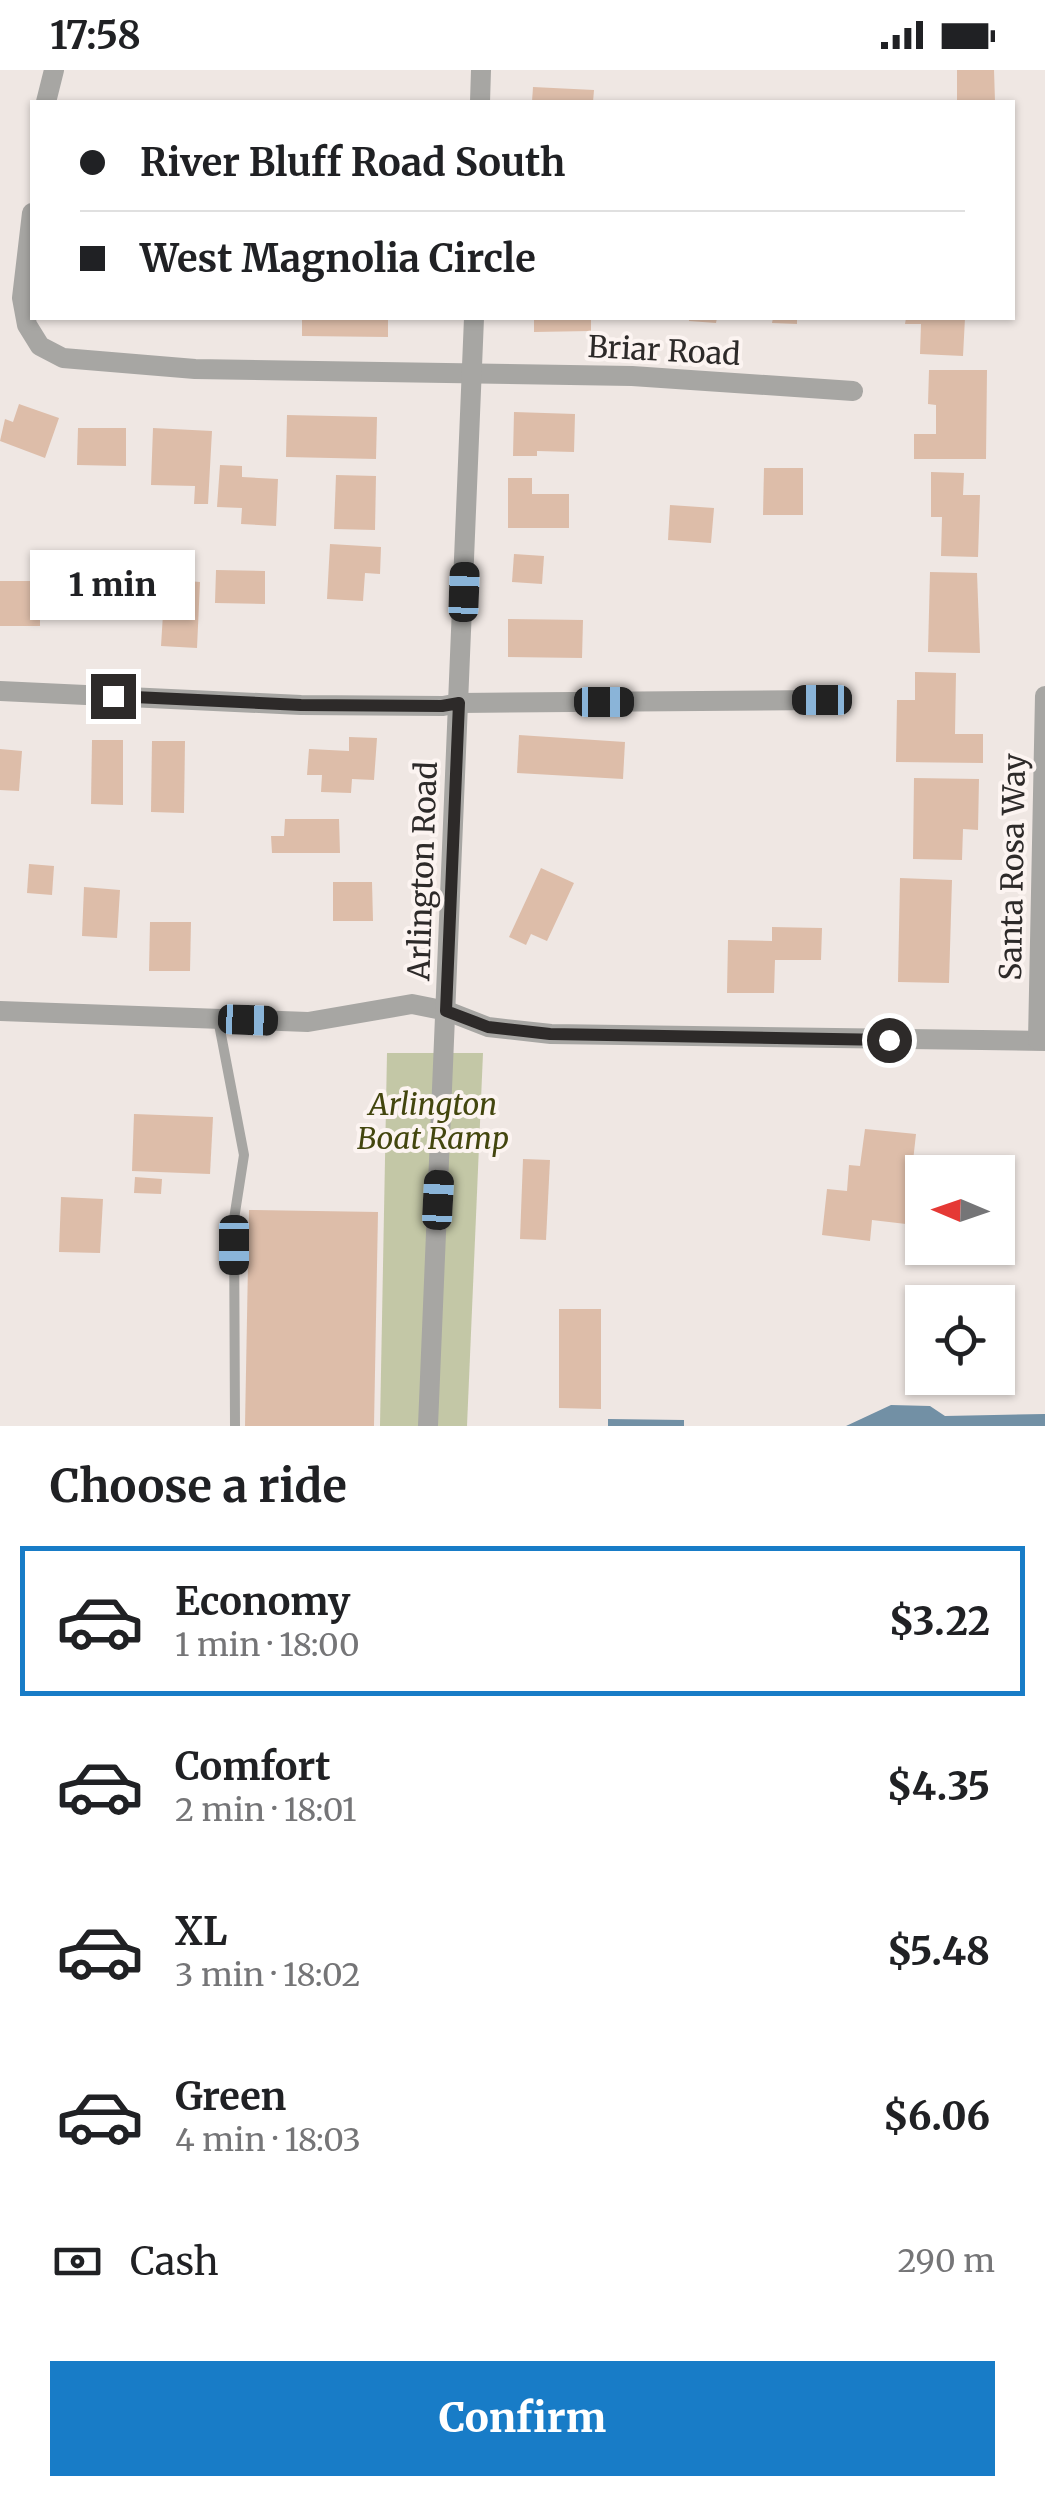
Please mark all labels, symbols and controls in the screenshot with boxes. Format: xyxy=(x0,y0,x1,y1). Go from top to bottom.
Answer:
text: 17:58 xyxy=(50,12,141,59)
text: River Bluff Road South xyxy=(140,139,565,186)
text: West Magnolia Circle xyxy=(140,235,536,282)
street label: Briar Road xyxy=(587,327,741,373)
callout: 1 min xyxy=(31,551,196,621)
car xyxy=(448,561,480,623)
text: 1 min xyxy=(69,565,156,605)
route end xyxy=(91,674,136,719)
car xyxy=(792,685,852,715)
car xyxy=(574,687,634,717)
street label: Santa Rosa Way xyxy=(991,753,1033,981)
street label: Arlington Road xyxy=(399,761,445,982)
car xyxy=(217,1004,279,1036)
route start xyxy=(867,1018,912,1063)
park label: Arlington Boat Ramp xyxy=(357,1085,509,1157)
north arrow xyxy=(905,1155,1015,1265)
map controls xyxy=(905,1155,1015,1395)
car xyxy=(421,1169,455,1231)
car xyxy=(219,1215,249,1275)
button: locate xyxy=(905,1285,1015,1395)
text: Choose a ride xyxy=(50,1458,347,1514)
icon: car xyxy=(55,1576,145,1666)
text: Economy xyxy=(175,1578,350,1625)
text: $3.22 xyxy=(889,1598,990,1645)
text: 1 min · 18:00 xyxy=(175,1625,360,1665)
icon: car xyxy=(55,1741,145,1831)
text: Comfort xyxy=(175,1743,331,1790)
text: $4.35 xyxy=(887,1763,990,1810)
text: 2 min · 18:01 xyxy=(175,1790,357,1830)
icon: car xyxy=(55,1906,145,1996)
text: XL xyxy=(175,1908,227,1955)
text: $5.48 xyxy=(887,1928,990,1975)
text: 3 min · 18:02 xyxy=(175,1955,361,1995)
icon: car xyxy=(55,2071,145,2161)
text: Green xyxy=(175,2073,286,2120)
text: $6.06 xyxy=(883,2093,990,2140)
text: 4 min · 18:03 xyxy=(175,2120,361,2160)
icon: cash xyxy=(50,2234,105,2289)
text: Cash xyxy=(130,2238,219,2285)
text: 290 m xyxy=(897,2241,995,2281)
button: Confirm xyxy=(50,2361,995,2476)

